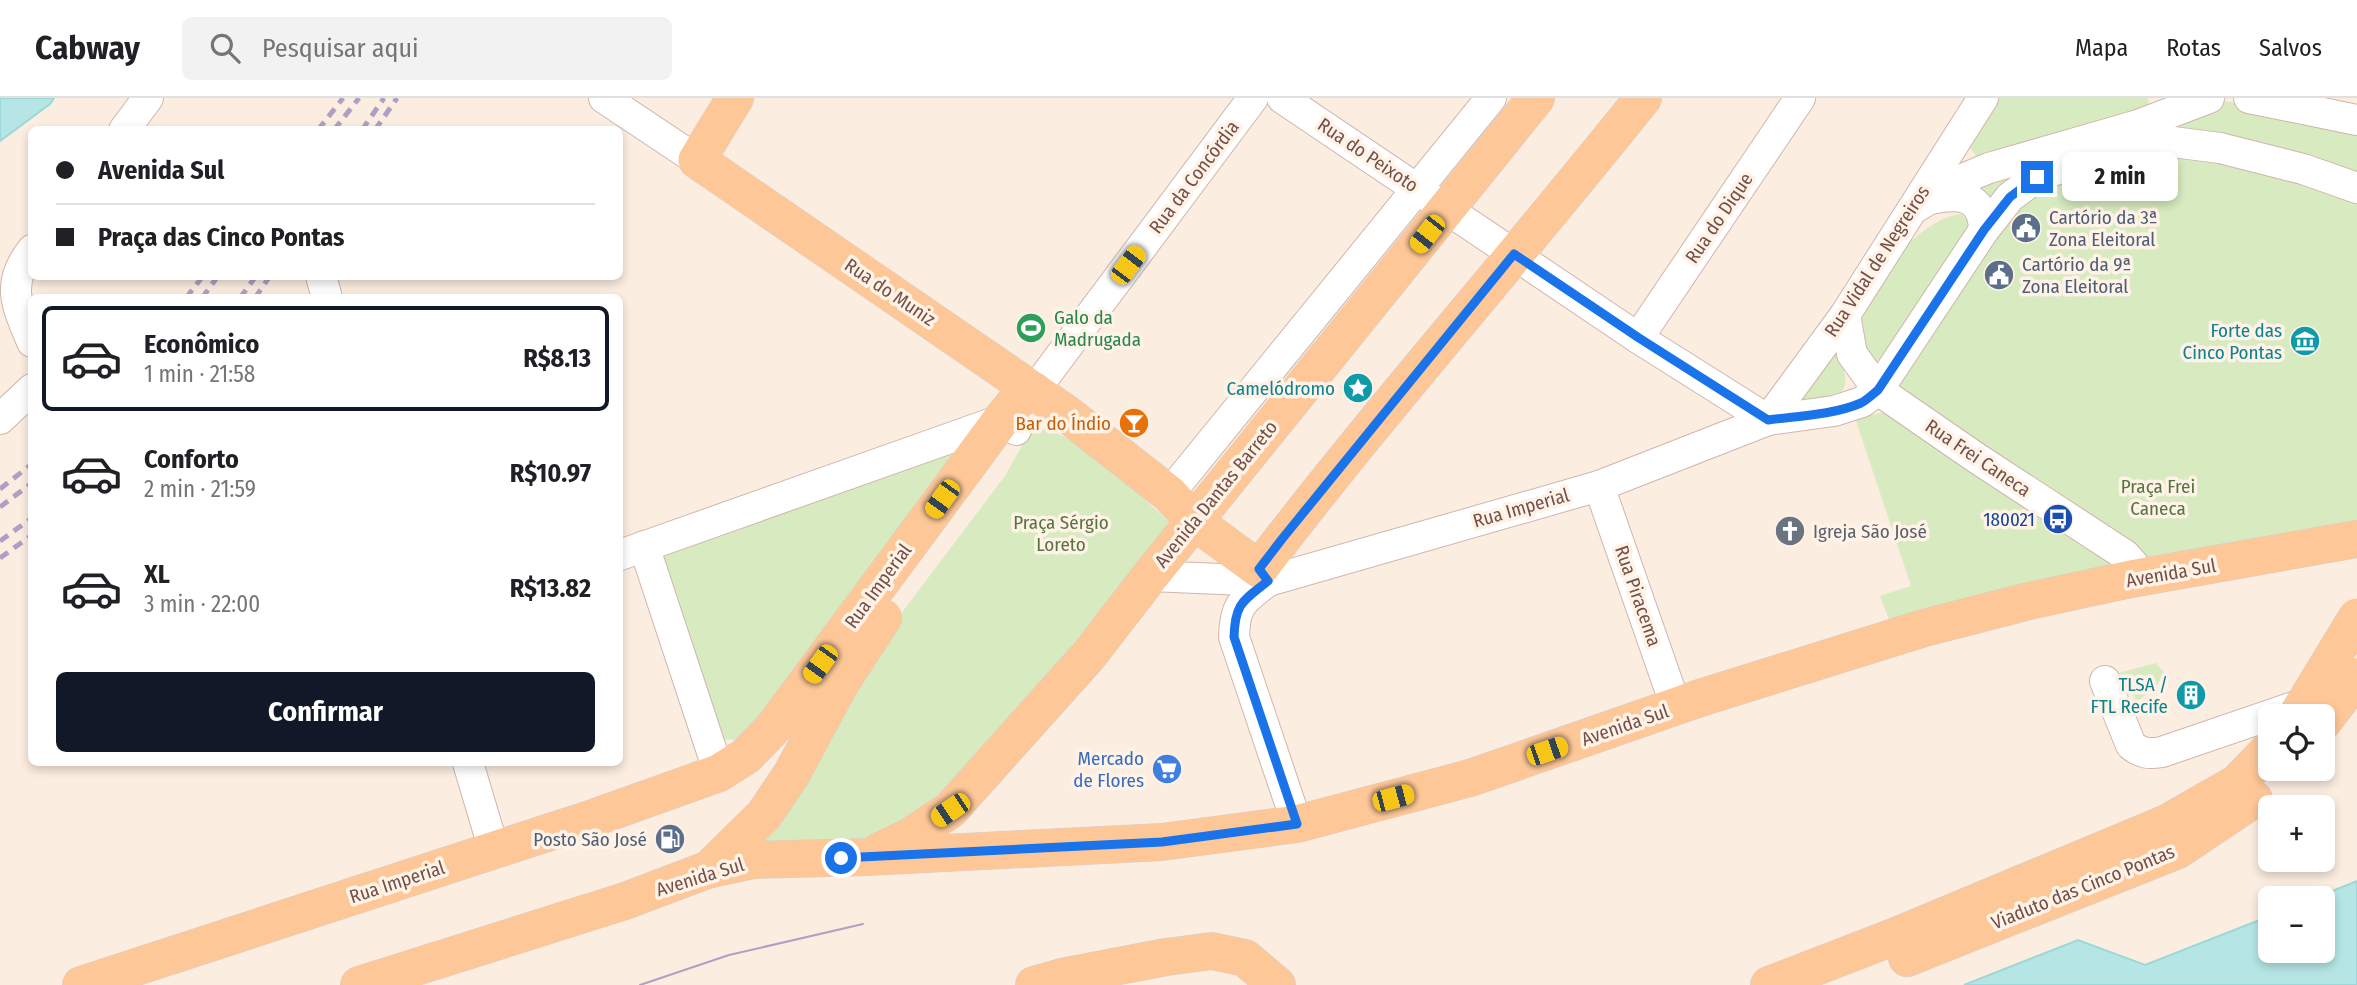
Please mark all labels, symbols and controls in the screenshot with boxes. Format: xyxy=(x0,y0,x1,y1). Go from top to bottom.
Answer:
search box xyxy=(182,17,672,80)
text: Cabway xyxy=(35,28,140,68)
icon: search xyxy=(206,29,244,67)
text: Pesquisar aqui xyxy=(262,33,419,64)
text: Mapa xyxy=(2075,34,2128,62)
text: Rotas xyxy=(2166,34,2221,62)
text: Salvos xyxy=(2259,34,2322,62)
street label: Rua do Peixoto xyxy=(1313,113,1423,197)
street label: Rua da Concórdia xyxy=(1144,116,1244,238)
callout: 2 min xyxy=(2062,153,2177,202)
text: Avenida Sul xyxy=(98,155,224,186)
route end xyxy=(2021,161,2053,193)
text: 2 min xyxy=(2095,162,2146,190)
street label: Rua do Dique xyxy=(1680,168,1758,268)
street label: Rua Vidal de Negreiros xyxy=(1820,181,1934,341)
place label: Cartório da 3ª Zona Eleitoral xyxy=(2049,206,2157,251)
car xyxy=(1406,211,1449,257)
public building icon: Cartório da 3ª Zona Eleitoral xyxy=(2009,211,2043,245)
text: Praça das Cinco Pontas xyxy=(98,222,345,253)
car xyxy=(1107,242,1150,288)
street label: Rua do Muniz xyxy=(840,253,940,331)
place label: Cartório da 9ª Zona Eleitoral xyxy=(2022,253,2131,298)
public building icon: Cartório da 9ª Zona Eleitoral xyxy=(1982,258,2016,292)
place label: Galo da Madrugada xyxy=(1054,306,1141,351)
sports icon: Galo da Madrugada xyxy=(1014,311,1048,345)
place label: Forte das Cinco Pontas xyxy=(2183,319,2282,364)
museum icon: Forte das Cinco Pontas xyxy=(2288,324,2322,358)
icon: car xyxy=(60,327,123,390)
text: Econômico xyxy=(144,329,259,360)
text: R$8.13 xyxy=(523,343,591,374)
text: 1 min · 21:58 xyxy=(144,360,255,388)
place icon: Camelódromo xyxy=(1341,371,1375,405)
place label: Camelódromo xyxy=(1226,377,1335,400)
bar icon: Bar do Índio xyxy=(1117,406,1151,440)
place label: Bar do Índio xyxy=(1016,412,1111,435)
street label: Rua Frei Caneca xyxy=(1921,414,2035,502)
street label: Avenida Dantas Barreto xyxy=(1150,416,1282,572)
icon: car xyxy=(60,442,123,505)
text: Conforto xyxy=(144,444,239,475)
text: R$10.97 xyxy=(510,458,591,489)
text: 2 min · 21:59 xyxy=(144,475,256,503)
park label: Praça Frei Caneca xyxy=(2121,475,2195,520)
car xyxy=(922,476,963,522)
street label: Rua Imperial xyxy=(1470,483,1572,533)
bus stop icon: 180021 xyxy=(2041,502,2075,536)
place label: 180021 xyxy=(1983,508,2035,531)
park label: Praça Sérgio Loreto xyxy=(1013,511,1109,556)
church icon: Igreja São José xyxy=(1773,514,1807,548)
place label: Igreja São José xyxy=(1813,520,1927,543)
street label: Rua Imperial xyxy=(840,539,916,633)
street label: Rua Piracema xyxy=(1610,543,1666,649)
street label: Avenida Sul xyxy=(2124,554,2218,592)
icon: car xyxy=(60,557,123,620)
text: XL xyxy=(144,559,170,590)
text: R$13.82 xyxy=(510,573,591,604)
text: 3 min · 22:00 xyxy=(144,590,260,618)
car xyxy=(800,641,841,687)
button: Confirmar xyxy=(56,672,595,752)
place label: TLSA / FTL Recife xyxy=(2091,673,2168,718)
building icon: TLSA / FTL Recife xyxy=(2174,678,2208,712)
street label: Avenida Sul xyxy=(1578,699,1672,751)
map controls xyxy=(2258,704,2335,963)
button: locate xyxy=(2258,704,2335,781)
car xyxy=(1524,734,1571,768)
place label: Mercado de Flores xyxy=(1073,747,1144,792)
supermarket icon: Mercado de Flores xyxy=(1150,752,1184,786)
car xyxy=(1370,782,1417,814)
car xyxy=(927,790,974,830)
button: + xyxy=(2258,795,2335,872)
fuel station icon: Posto São José xyxy=(653,822,687,856)
place label: Posto São José xyxy=(533,828,647,851)
street label: Viaduto das Cinco Pontas xyxy=(1988,840,2178,934)
route start xyxy=(825,842,857,874)
street label: Avenida Sul xyxy=(653,853,747,901)
street label: Rua Imperial xyxy=(347,856,447,908)
button: − xyxy=(2258,886,2335,963)

